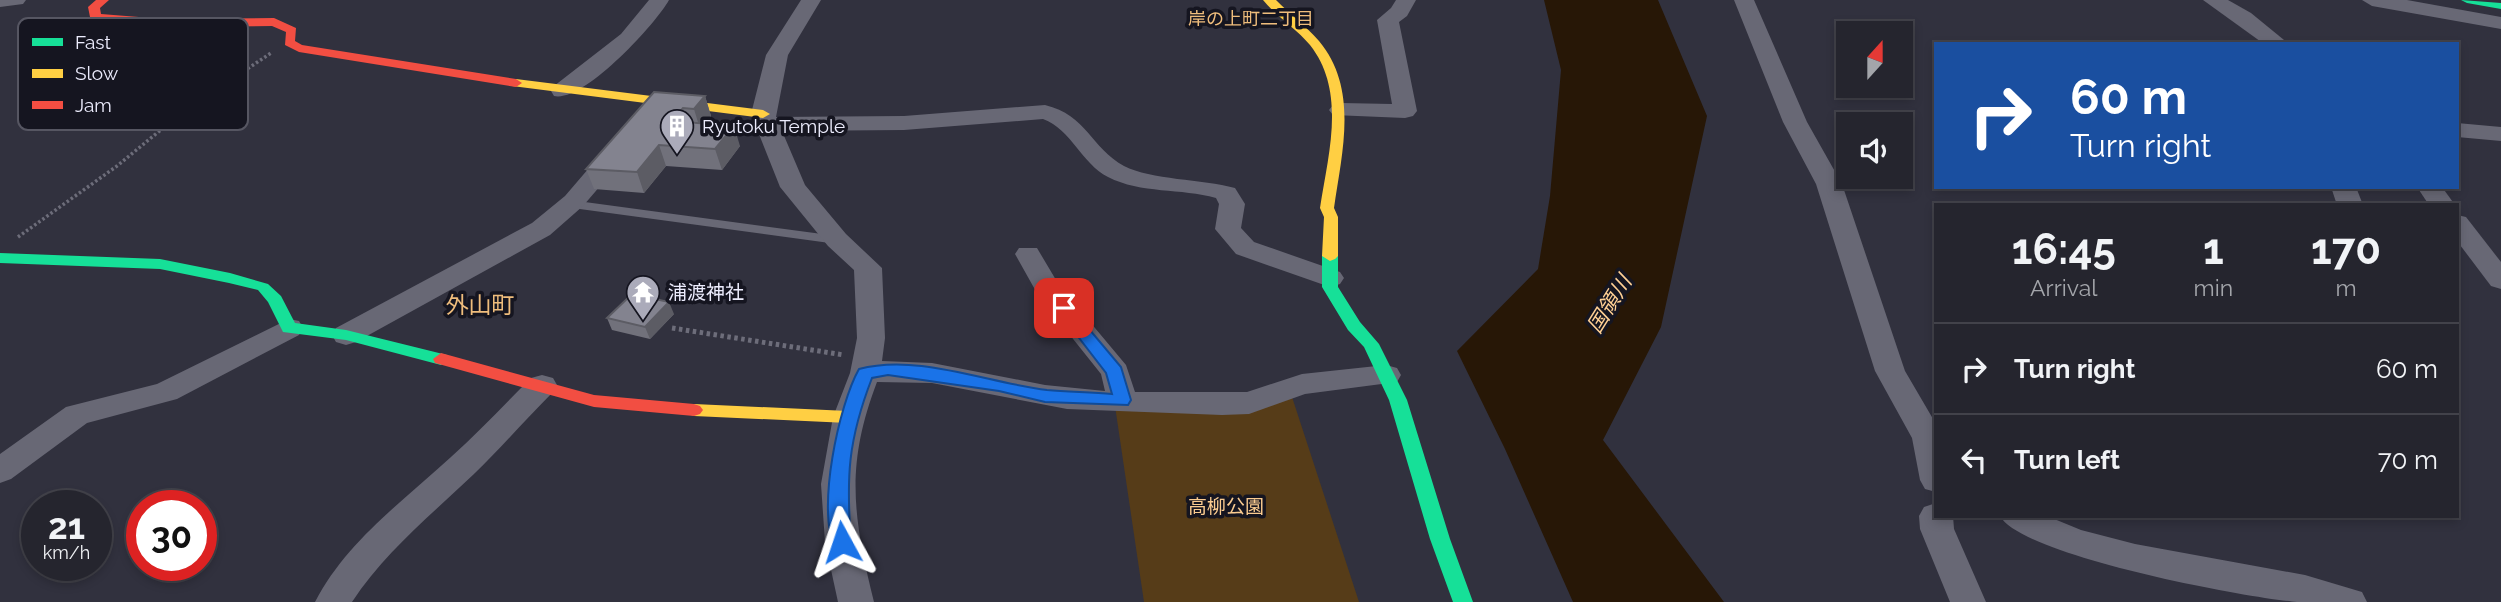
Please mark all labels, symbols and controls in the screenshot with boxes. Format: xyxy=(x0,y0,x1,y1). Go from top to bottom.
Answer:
district label: 岸の上町二丁目 xyxy=(1188,8,1314,29)
legend xyxy=(18,18,248,130)
north arrow xyxy=(1836,21,1913,98)
map controls xyxy=(1836,21,1913,189)
text: Fast xyxy=(75,31,111,53)
text: Slow xyxy=(75,62,119,84)
text: 60 m xyxy=(2070,68,2187,125)
icon: right xyxy=(1955,70,2046,161)
text: Jam xyxy=(75,94,112,116)
building icon: Ryutoku Temple xyxy=(658,107,696,156)
button: sound xyxy=(1836,112,1913,189)
place label: Ryutoku Temple xyxy=(702,115,845,137)
text: Turn right xyxy=(2070,127,2211,164)
text: 16:45 xyxy=(2012,225,2116,274)
text: 1 xyxy=(2203,225,2224,274)
text: 170 xyxy=(2311,225,2381,274)
water label: 国領川 xyxy=(1582,269,1637,337)
temple icon: 浦渡神社 xyxy=(624,273,662,322)
text: Arrival xyxy=(2030,274,2098,301)
text: min xyxy=(2194,274,2233,301)
text: m xyxy=(2336,274,2357,301)
pin xyxy=(1034,278,1094,338)
place label: 浦渡神社 xyxy=(668,281,744,303)
icon: arrive xyxy=(1045,289,1083,327)
district label: 外山町 xyxy=(446,291,515,318)
icon: right xyxy=(1955,350,1993,388)
text: Turn right xyxy=(2014,354,2135,384)
text: 60 m xyxy=(2376,354,2438,384)
icon: left xyxy=(1955,441,1993,479)
text: Turn left xyxy=(2014,445,2120,475)
text: 70 m xyxy=(2378,445,2438,475)
speed limit sign: 30 xyxy=(126,490,217,581)
park label: 高柳公園 xyxy=(1188,495,1264,517)
position arrow xyxy=(805,505,879,579)
text: 21 xyxy=(48,506,85,547)
text: km/h xyxy=(43,542,90,563)

